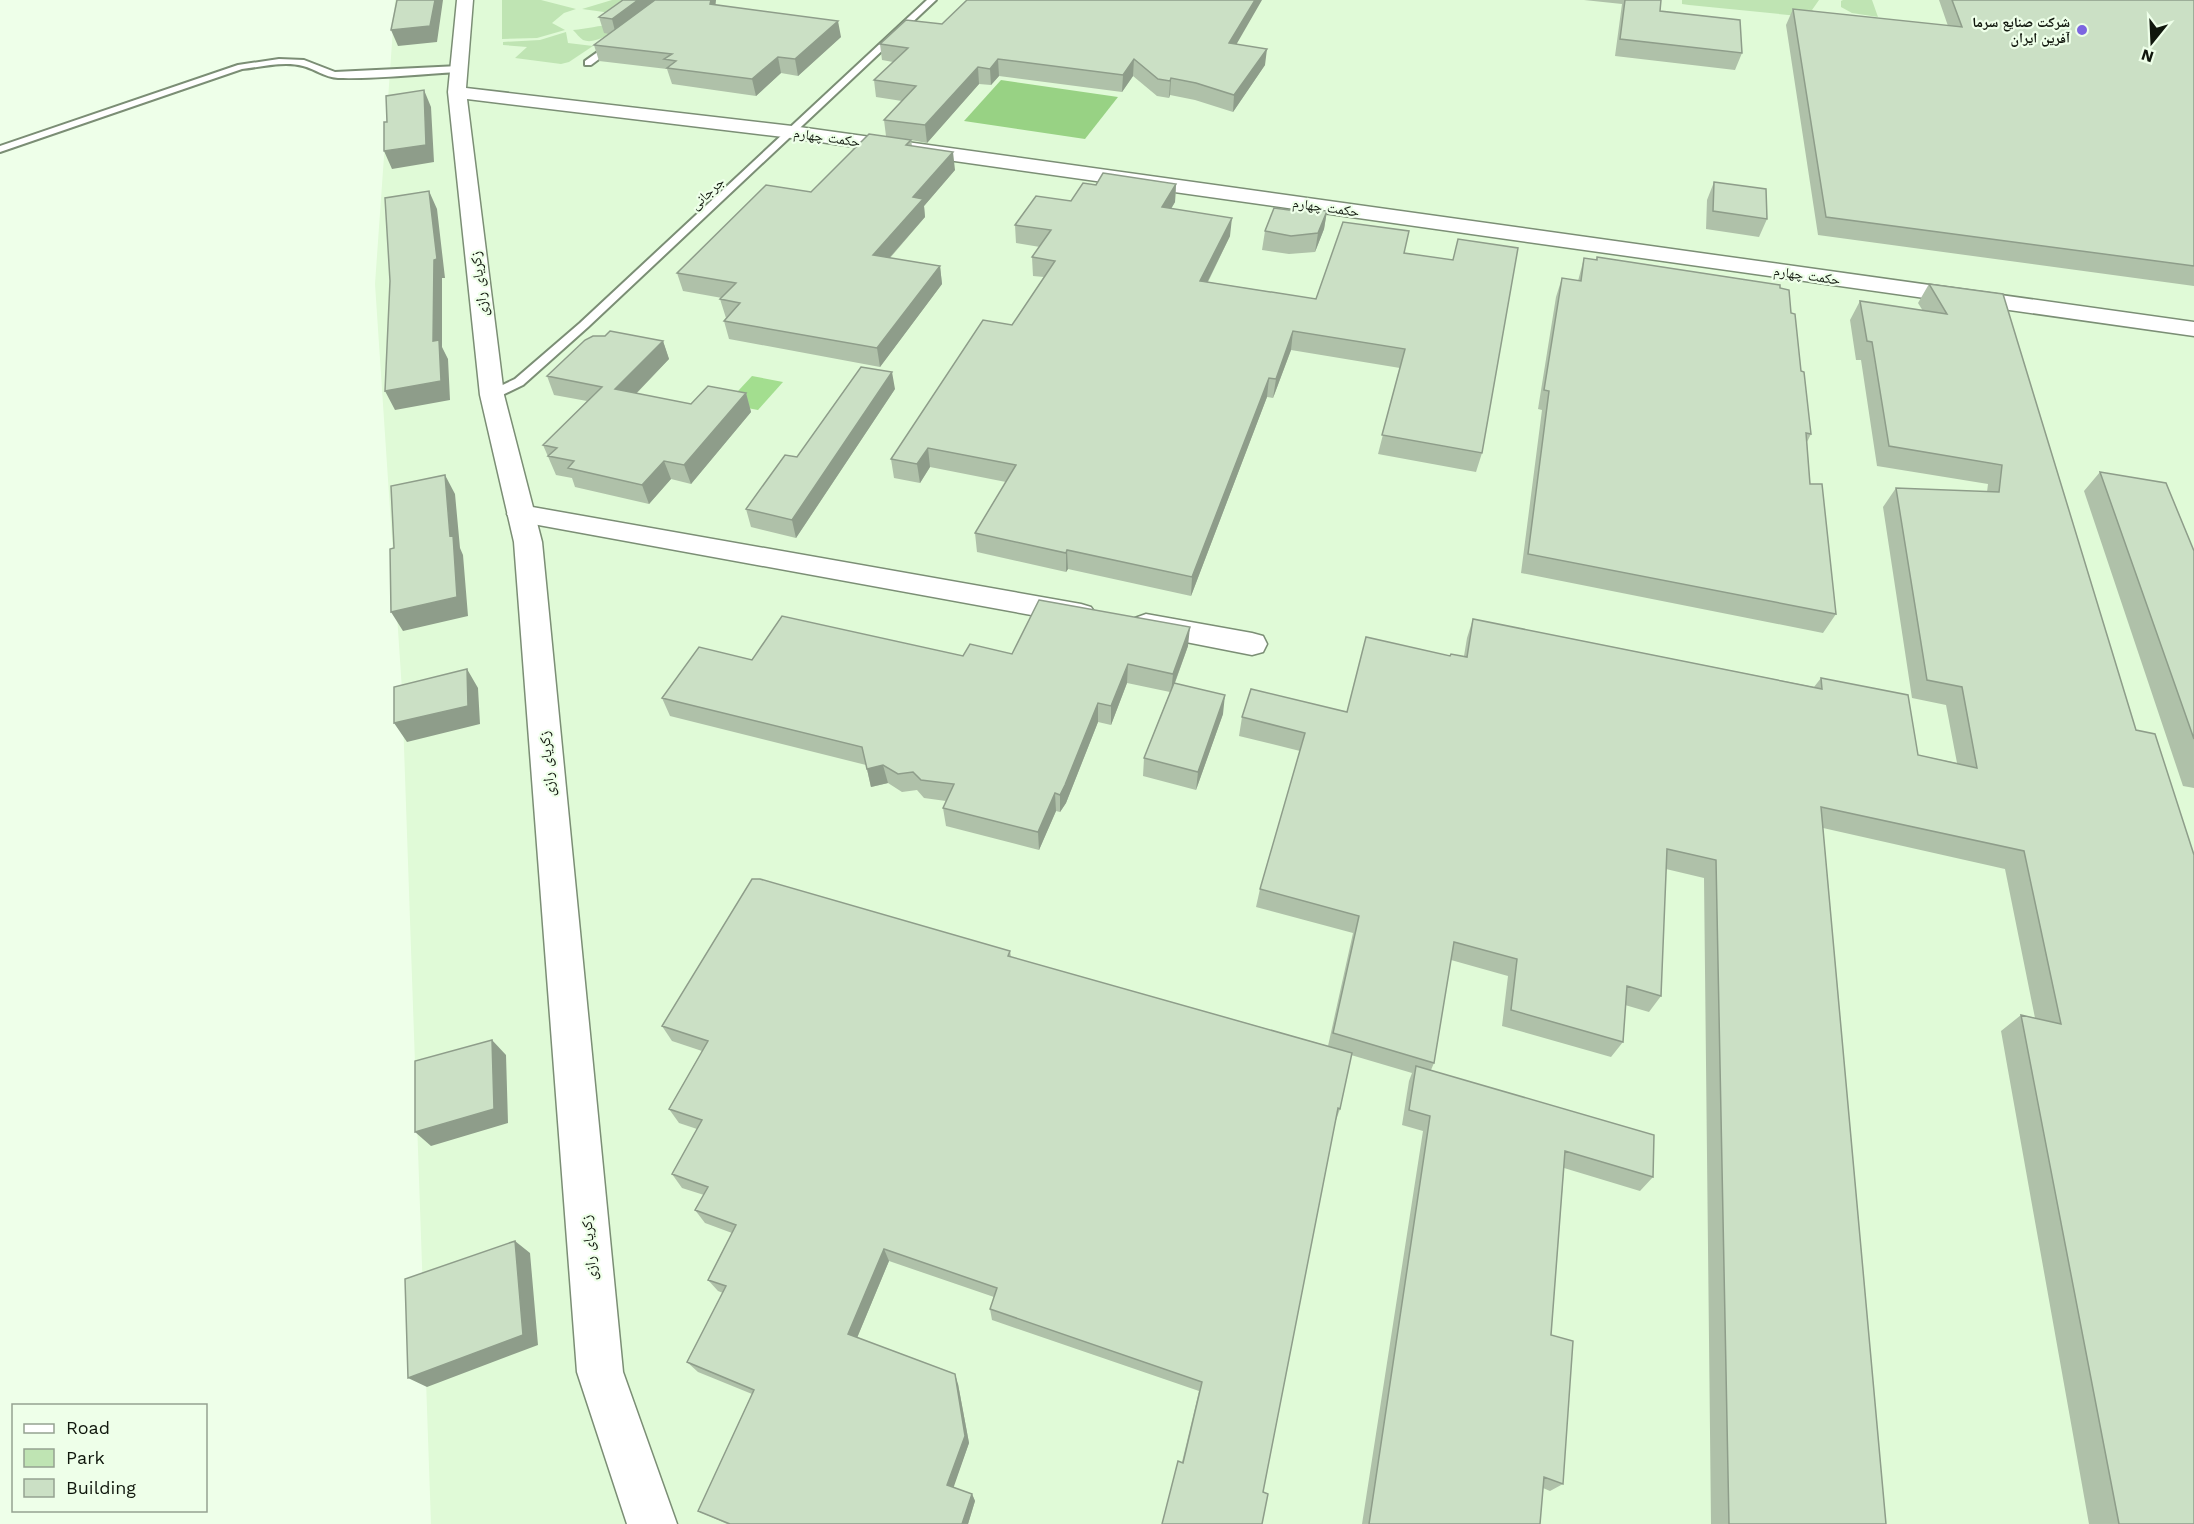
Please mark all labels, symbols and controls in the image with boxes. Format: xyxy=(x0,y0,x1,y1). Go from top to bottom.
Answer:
north arrow xyxy=(2122,12,2182,72)
place label: شرکت صنایع سرما آفرین ایران xyxy=(1972,14,2070,47)
marker: شرکت صنایع سرما آفرین ایران xyxy=(2075,23,2089,37)
text: N xyxy=(2139,45,2156,67)
street label: حکمت چهارم xyxy=(792,124,862,152)
street label: جرجانی xyxy=(687,173,728,213)
street label: حکمت چهارم xyxy=(1291,194,1361,222)
street label: زکریای رازی xyxy=(466,250,493,318)
street label: حکمت چهارم xyxy=(1772,262,1842,290)
street label: زکریای رازی xyxy=(535,730,560,798)
street label: زکریای رازی xyxy=(577,1214,602,1282)
legend xyxy=(12,1404,207,1512)
text: Road xyxy=(66,1417,110,1438)
text: Park xyxy=(66,1447,105,1468)
text: Building xyxy=(66,1477,136,1498)

